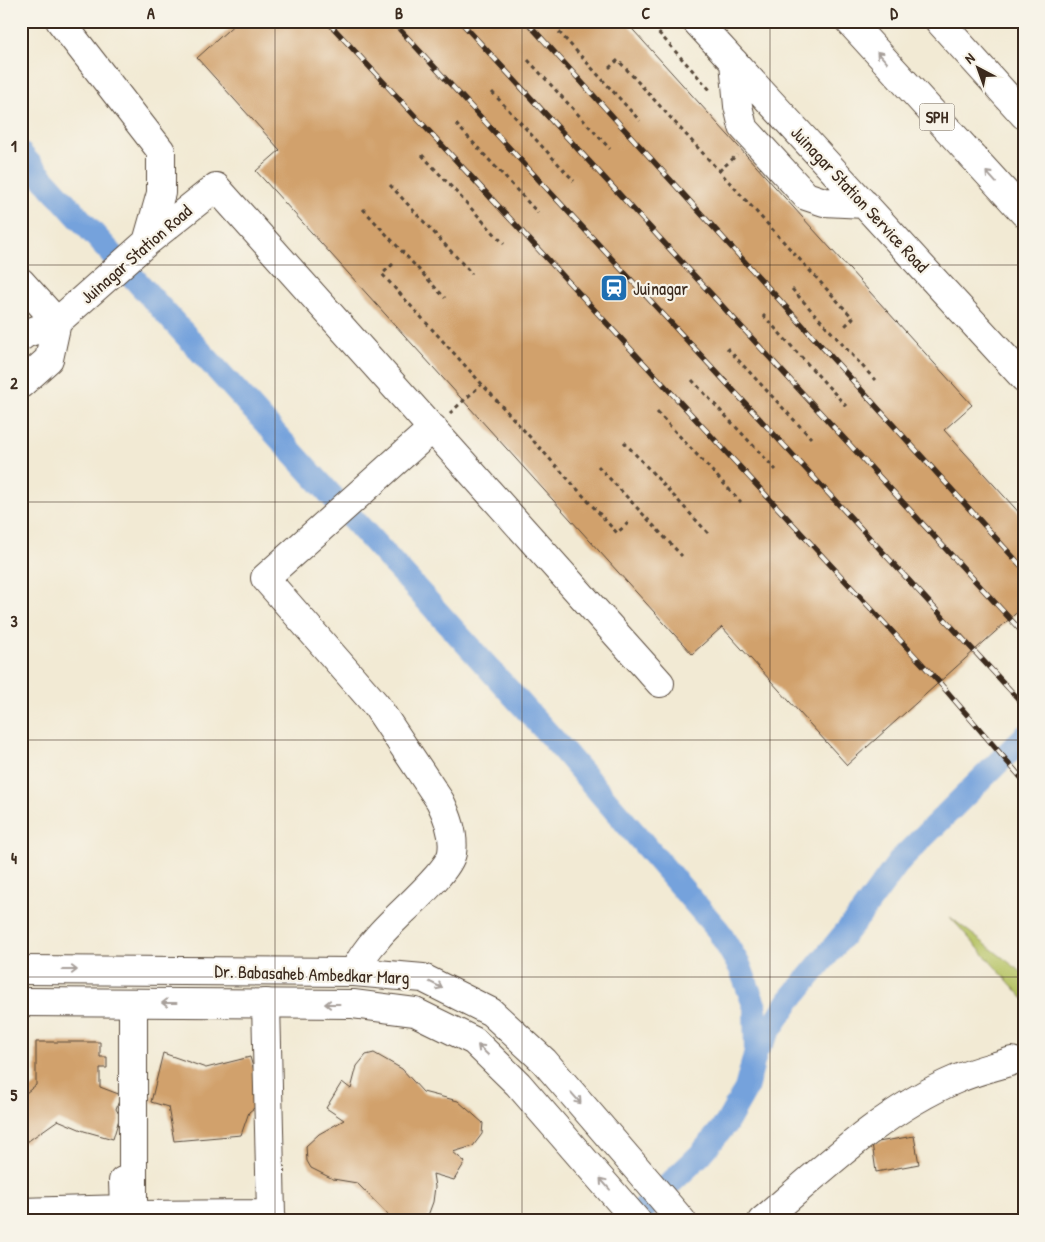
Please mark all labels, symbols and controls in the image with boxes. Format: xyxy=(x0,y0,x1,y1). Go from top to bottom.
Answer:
text: A xyxy=(147,2,155,24)
text: B xyxy=(395,2,403,24)
text: C xyxy=(642,2,651,24)
text: D xyxy=(890,2,898,24)
north arrow xyxy=(952,42,1002,92)
text: N xyxy=(960,48,979,67)
one-way arrow xyxy=(876,50,888,63)
road number: SPH xyxy=(920,104,954,130)
street label: Juinagar Station Service Road xyxy=(785,120,935,278)
text: 1 xyxy=(11,135,17,157)
one-way arrow xyxy=(985,171,997,184)
street label: Juinagar Station Road xyxy=(75,199,197,309)
station icon: Juinagar xyxy=(599,273,629,303)
place label: Juinagar xyxy=(633,276,688,301)
text: 2 xyxy=(10,372,18,394)
text: 3 xyxy=(10,610,18,632)
text: 4 xyxy=(11,847,17,869)
street label: Dr. Babasaheb Ambedkar Marg xyxy=(214,958,410,990)
one-way arrow xyxy=(62,965,78,975)
one-way arrow xyxy=(428,981,443,990)
one-way arrow xyxy=(161,998,178,1008)
one-way arrow xyxy=(324,999,340,1009)
one-way arrow xyxy=(477,1044,490,1056)
text: 5 xyxy=(11,1084,18,1106)
one-way arrow xyxy=(571,1092,582,1105)
one-way arrow xyxy=(599,1177,611,1190)

